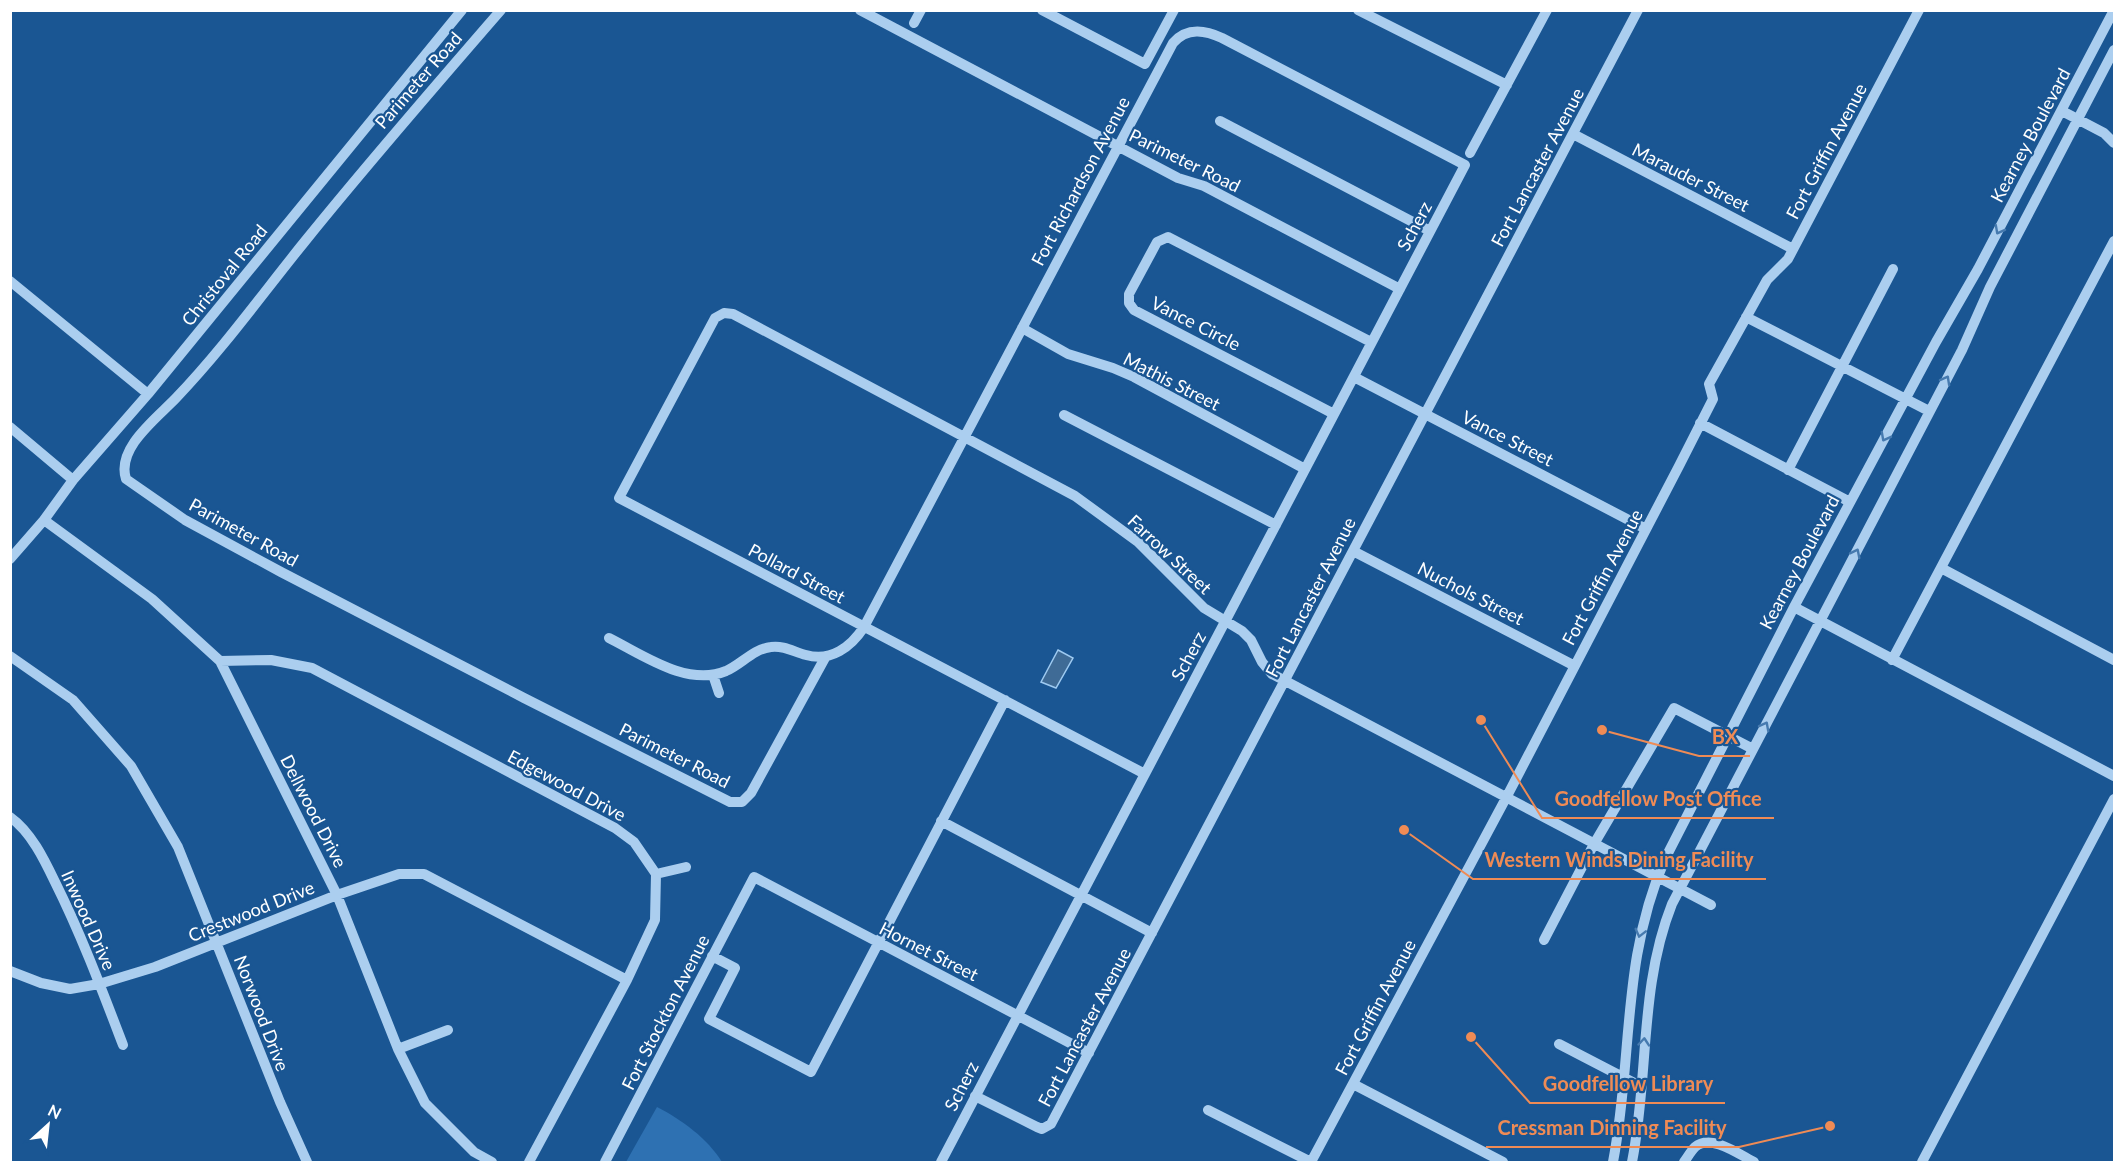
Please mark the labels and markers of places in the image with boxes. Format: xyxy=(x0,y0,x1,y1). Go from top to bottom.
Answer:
callout: BX xyxy=(1699,718,1750,756)
callout: Goodfellow Post Office xyxy=(1542,780,1774,818)
callout: Western Winds Dining Facility xyxy=(1473,841,1766,879)
callout: Goodfellow Library xyxy=(1530,1065,1725,1103)
callout: Cressman Dinning Facility xyxy=(1486,1109,1739,1147)

